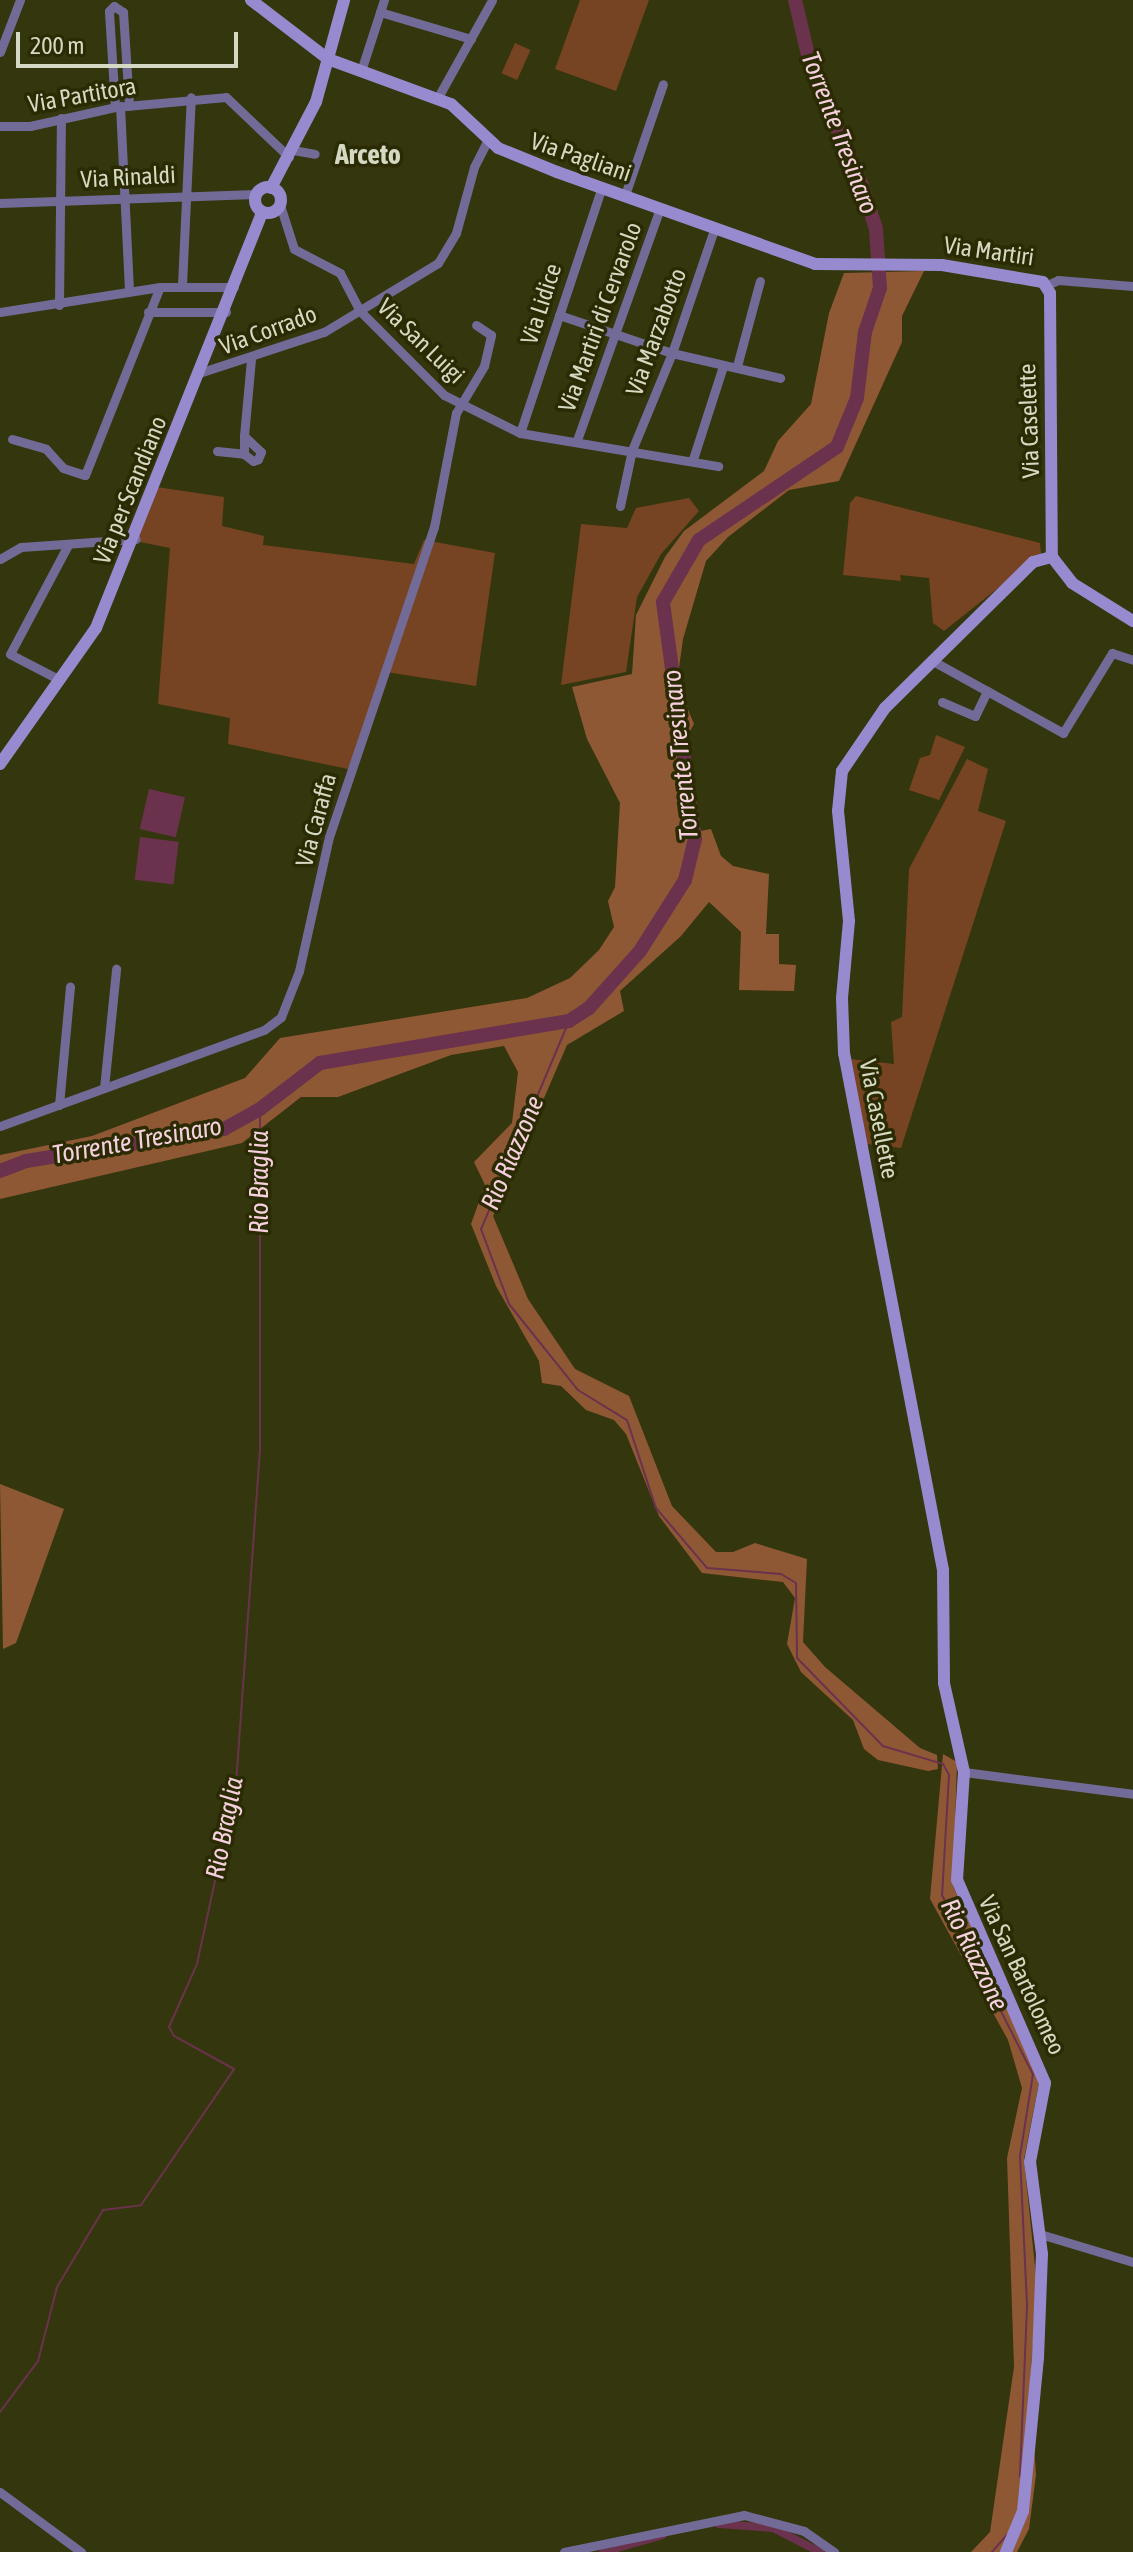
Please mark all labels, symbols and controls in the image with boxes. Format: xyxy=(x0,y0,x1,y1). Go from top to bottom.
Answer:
scale bar xyxy=(20,16,242,66)
text: 200 m xyxy=(30,32,84,59)
water label: Torrente Tresinaro xyxy=(794,48,884,218)
street label: Via Partitora xyxy=(26,71,138,119)
street label: Via Pagliani xyxy=(527,126,635,188)
district label: Arceto xyxy=(335,137,401,171)
street label: Via Rinaldi xyxy=(80,160,176,194)
street label: Via Martiri di Cervarolo xyxy=(552,218,648,416)
street label: Via Martiri xyxy=(942,230,1036,272)
street label: Via Lidice xyxy=(514,260,568,348)
street label: Via Marzabotto xyxy=(620,264,692,400)
street label: Via San Luigi xyxy=(371,292,471,390)
street label: Via Corrado xyxy=(215,299,321,361)
street label: Via Caselette xyxy=(1013,363,1045,479)
street label: Via per Scandiano xyxy=(87,412,173,568)
water label: Torrente Tresinaro xyxy=(657,668,705,842)
street label: Via Caraffa xyxy=(290,770,342,870)
street label: Via Casellette xyxy=(853,1057,905,1181)
water label: Rio Riazzone xyxy=(475,1091,551,1215)
water label: Torrente Tresinaro xyxy=(50,1111,224,1171)
water label: Rio Braglia xyxy=(244,1130,276,1234)
water label: Rio Braglia xyxy=(200,1774,250,1882)
street label: Via San Bartolomeo xyxy=(973,1891,1071,2059)
water label: Rio Riazzone xyxy=(933,1894,1015,2016)

